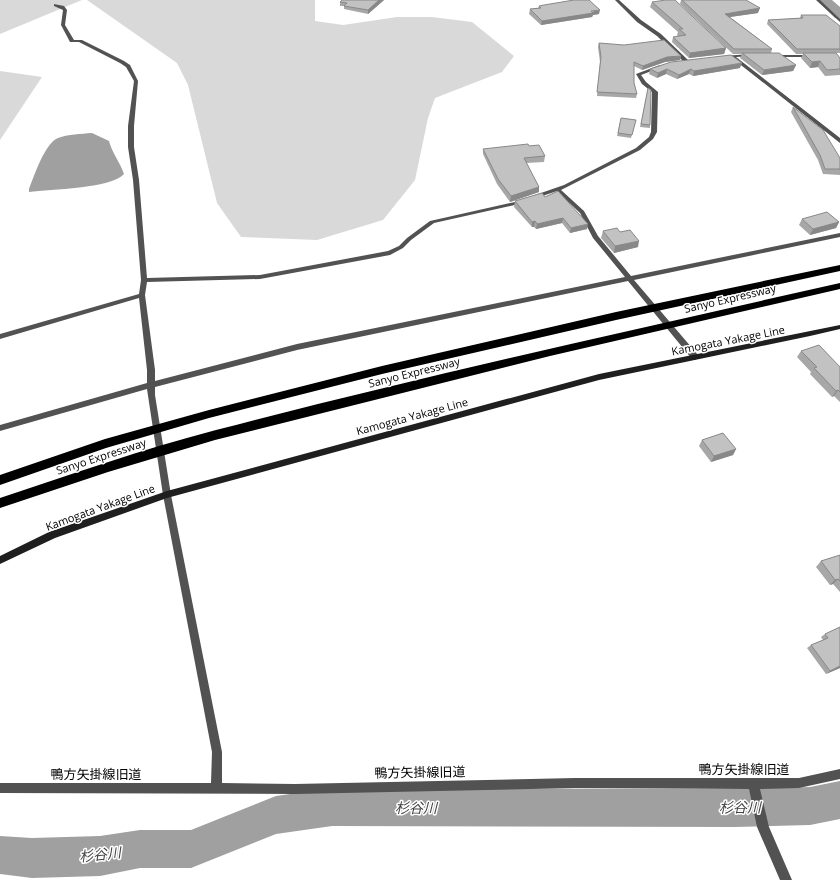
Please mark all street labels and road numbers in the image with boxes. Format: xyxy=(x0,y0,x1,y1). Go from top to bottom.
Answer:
street label: Sanyo Expressway xyxy=(683,280,778,316)
street label: Kamogata Yakage Line xyxy=(670,322,786,358)
street label: Sanyo Expressway xyxy=(367,353,462,391)
street label: Kamogata Yakage Line xyxy=(354,394,470,438)
street label: Sanyo Expressway xyxy=(54,434,148,478)
street label: Kamogata Yakage Line xyxy=(43,480,157,534)
street label: 鴨方矢掛線旧道 xyxy=(698,760,790,778)
street label: 鴨方矢掛線旧道 xyxy=(374,762,466,782)
street label: 鴨方矢掛線旧道 xyxy=(50,765,142,783)

